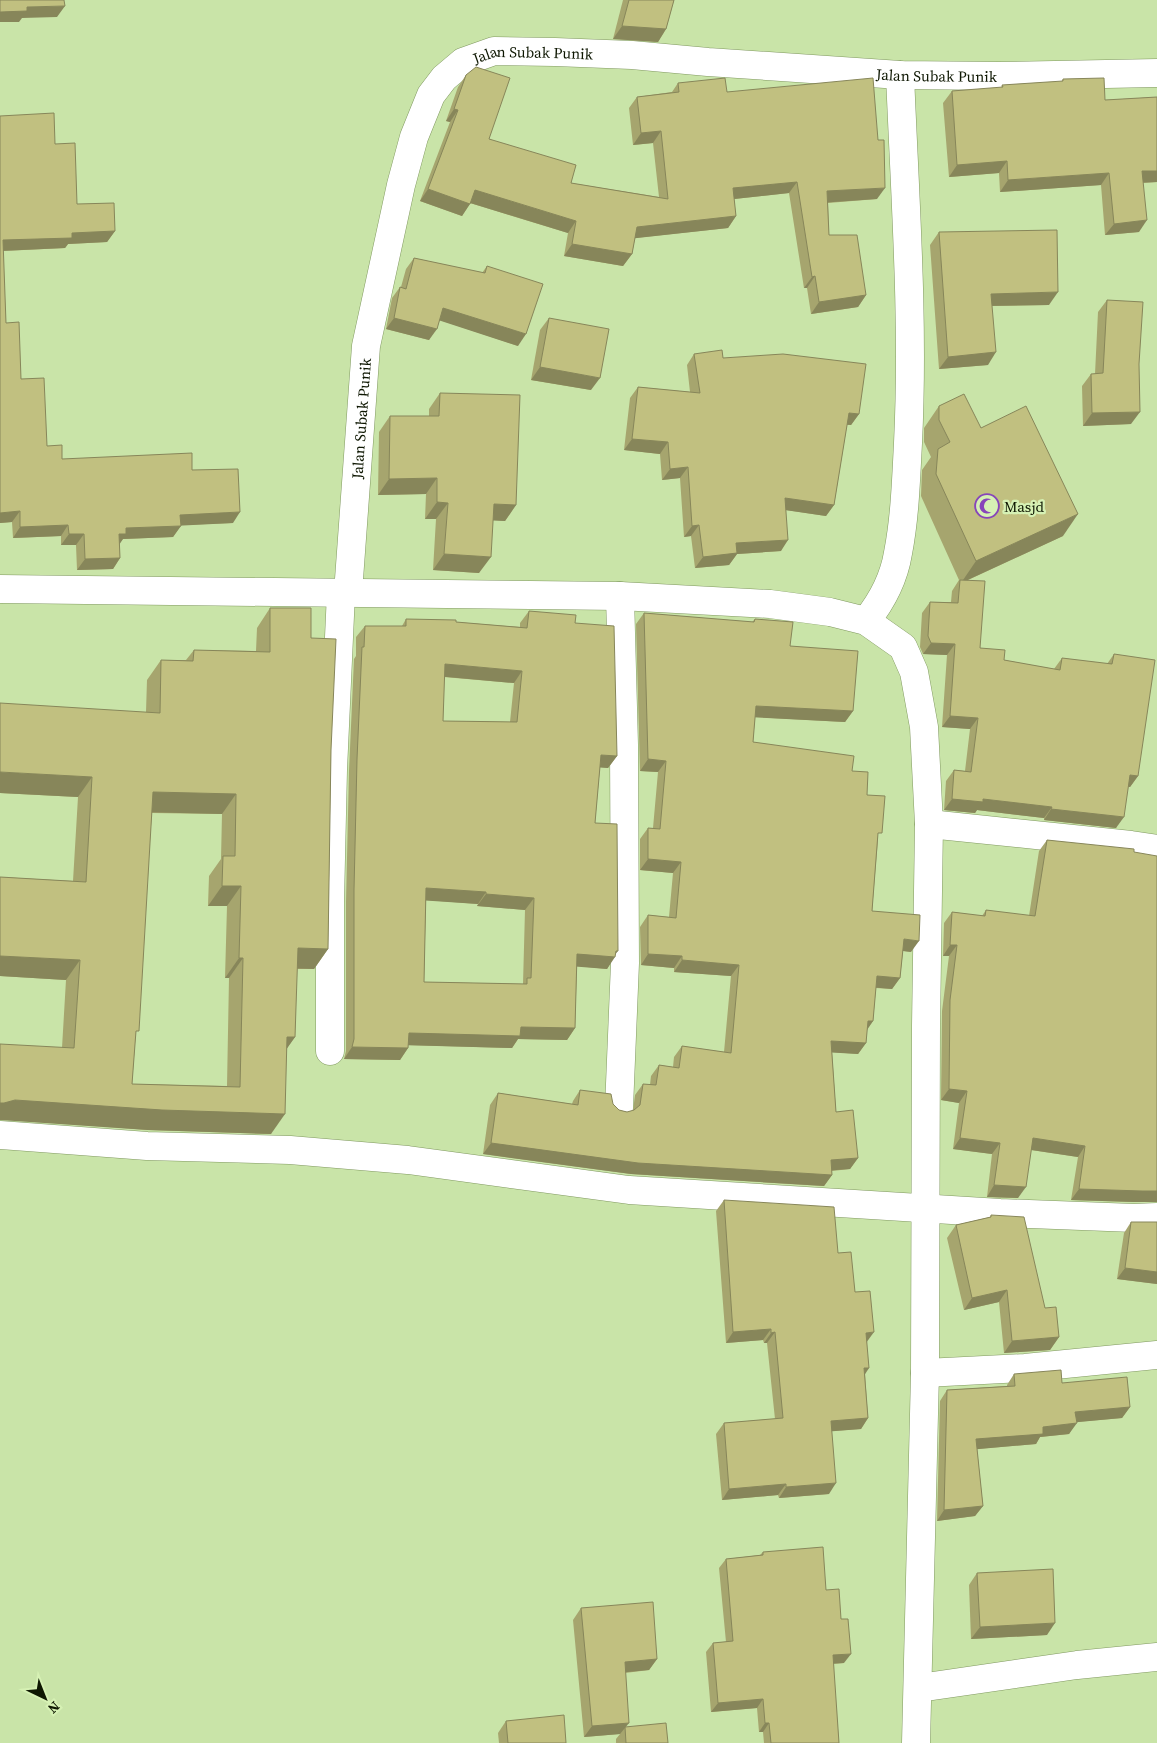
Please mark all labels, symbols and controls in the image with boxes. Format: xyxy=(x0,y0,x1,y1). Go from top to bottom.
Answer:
street label: Jalan Subak Punik xyxy=(469,40,594,69)
street label: Jalan Subak Punik xyxy=(874,63,998,86)
street label: Jalan Subak Punik xyxy=(346,357,376,481)
mosque icon: Masjd xyxy=(974,493,1000,519)
place label: Masjd xyxy=(1004,496,1045,517)
north arrow xyxy=(20,1673,70,1723)
text: N xyxy=(43,1697,64,1718)

